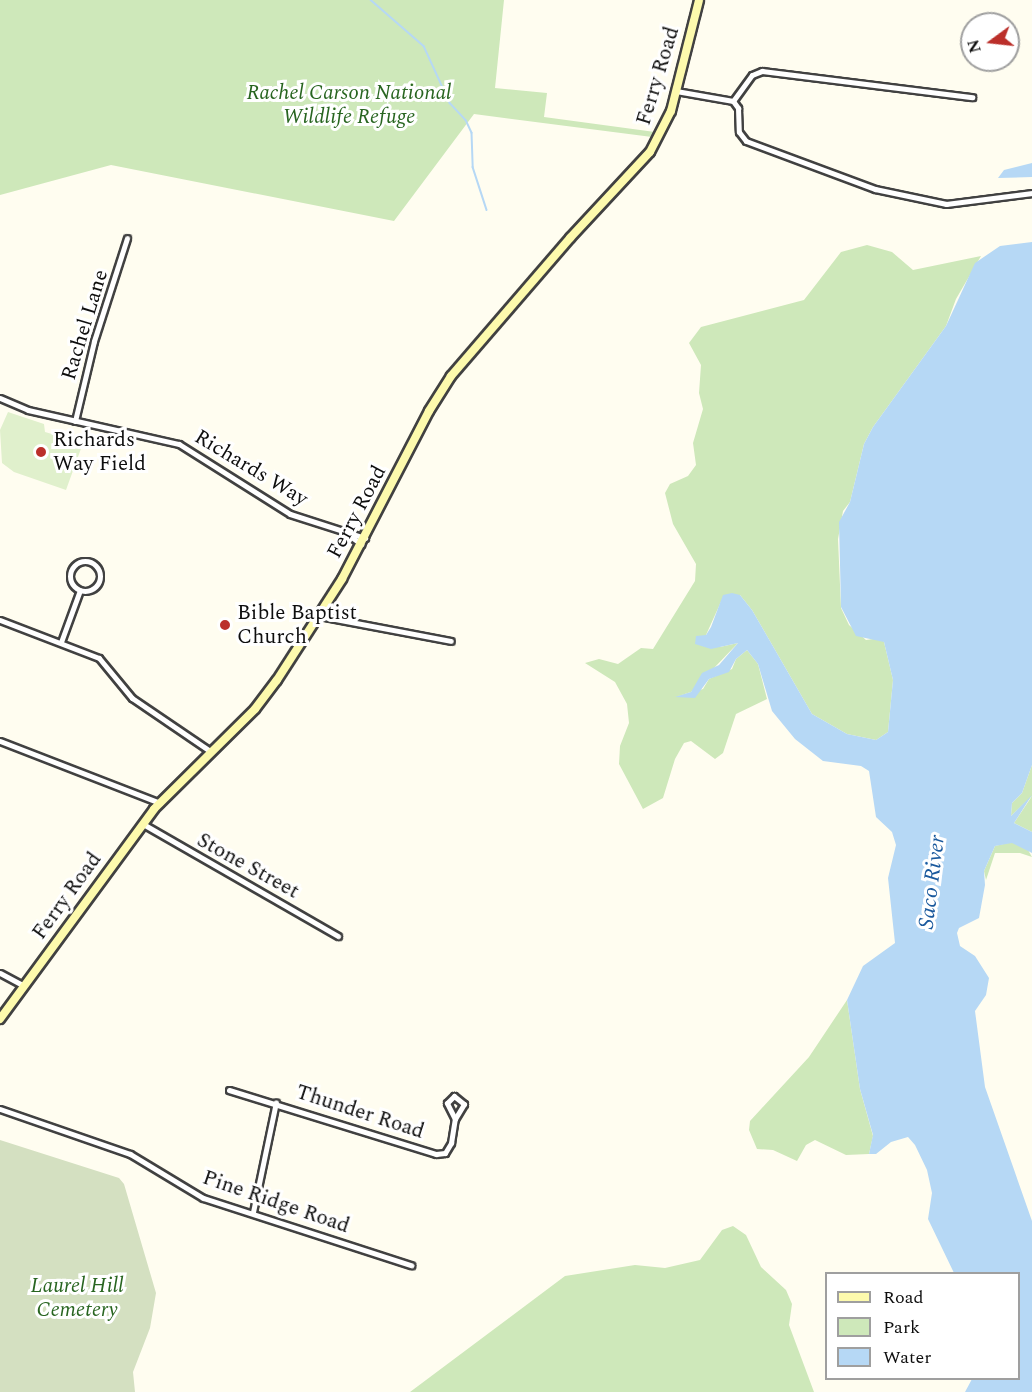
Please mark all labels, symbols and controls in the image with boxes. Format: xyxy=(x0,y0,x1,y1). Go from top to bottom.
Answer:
north arrow xyxy=(960,12,1020,72)
street label: Ferry Road xyxy=(631,24,685,128)
text: N xyxy=(961,37,988,56)
park label: Rachel Carson National Wildlife Refuge xyxy=(246,80,452,130)
street label: Rachel Lane xyxy=(56,267,114,383)
street label: Richards Way xyxy=(190,424,312,512)
place label: Richards Way Field xyxy=(53,427,146,477)
marker: Richards Way Field xyxy=(34,445,48,459)
street label: Ferry Road xyxy=(322,461,392,563)
place label: Bible Baptist Church xyxy=(237,600,357,650)
marker: Bible Baptist Church xyxy=(218,618,232,632)
street label: Stone Street xyxy=(193,828,303,904)
water label: Saco River xyxy=(913,834,951,930)
street label: Ferry Road xyxy=(27,847,107,945)
street label: Thunder Road xyxy=(293,1079,427,1145)
street label: Pine Ridge Road xyxy=(199,1165,353,1239)
legend xyxy=(825,1272,1020,1380)
park label: Laurel Hill Cemetery xyxy=(30,1273,124,1323)
text: Road xyxy=(883,1284,924,1311)
text: Park xyxy=(883,1314,920,1341)
text: Water xyxy=(883,1344,931,1371)

